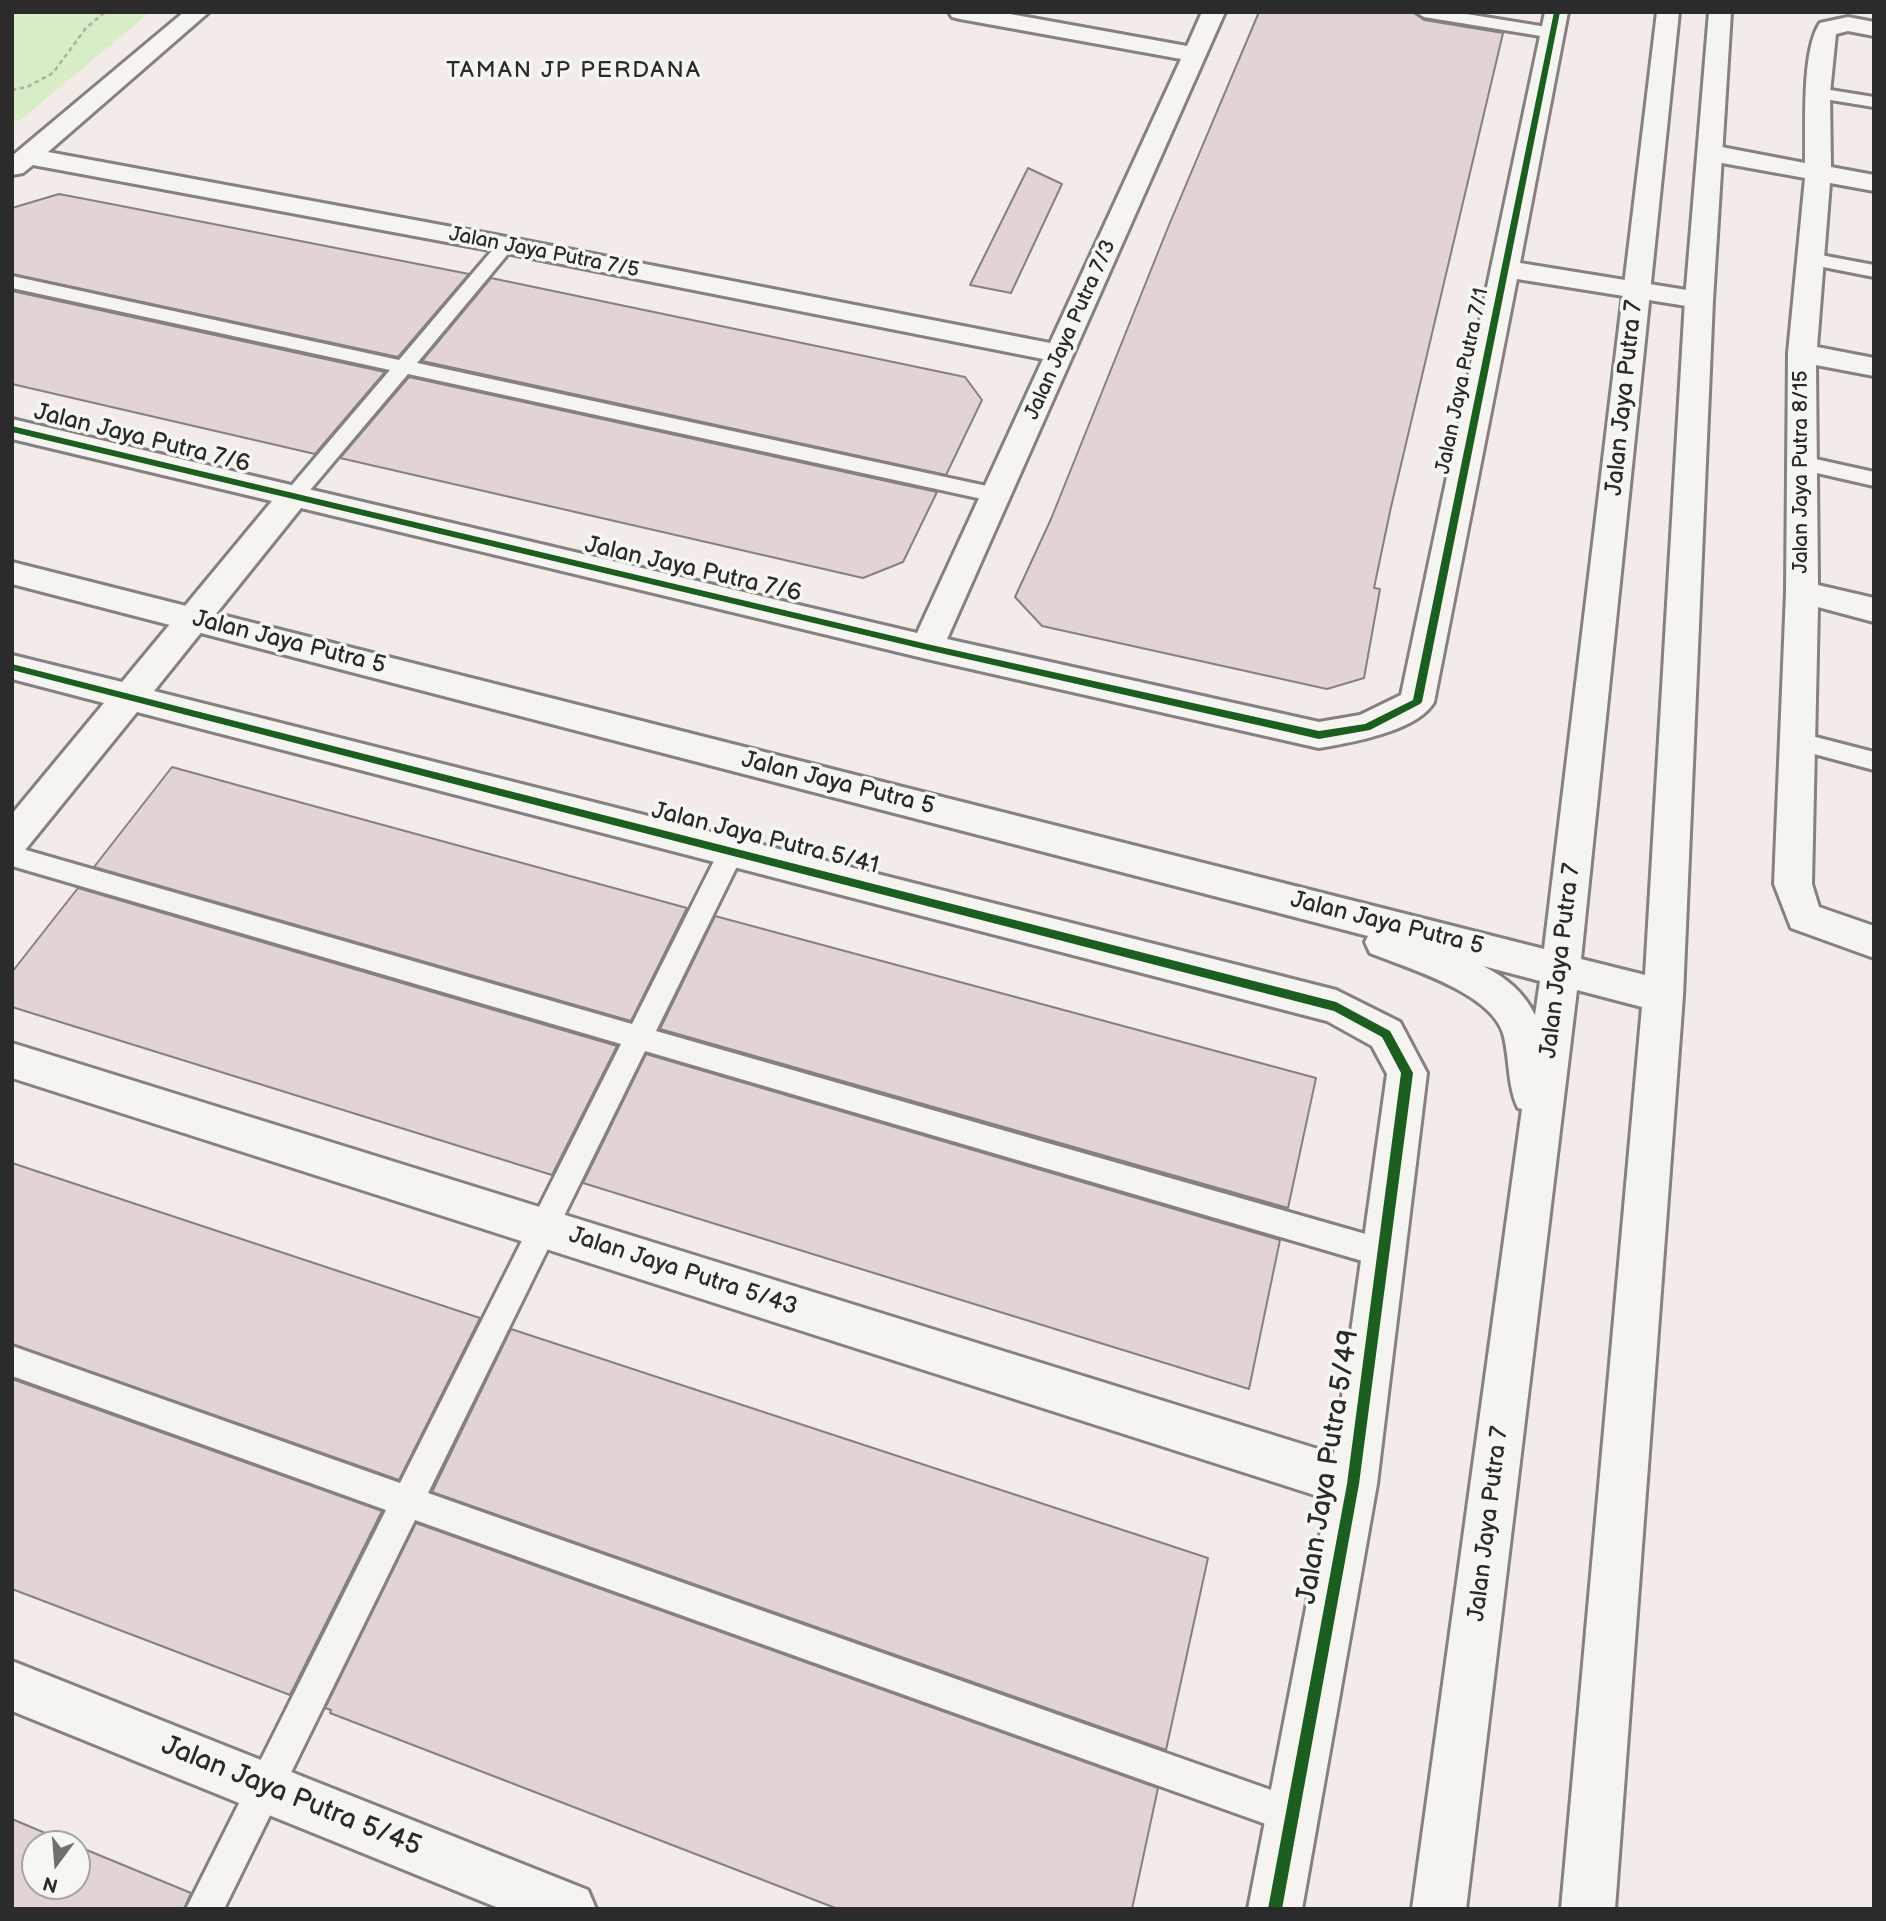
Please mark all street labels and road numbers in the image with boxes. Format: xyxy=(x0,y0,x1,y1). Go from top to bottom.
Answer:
street label: Jalan Jaya Putra 7/5 xyxy=(447,222,641,284)
street label: Jalan Jaya Putra 7/3 xyxy=(1020,236,1122,424)
street label: Jalan Jaya Putra 7/1 xyxy=(1431,286,1495,476)
street label: Jalan Jaya Putra 7 xyxy=(1600,299,1650,497)
street label: Jalan Jaya Putra 8/15 xyxy=(1789,370,1815,574)
street label: Jalan Jaya Putra 7/6 xyxy=(31,398,253,480)
street label: Jalan Jaya Putra 7/6 xyxy=(582,531,804,609)
street label: Jalan Jaya Putra 5 xyxy=(189,605,389,681)
street label: Jalan Jaya Putra 5 xyxy=(738,746,938,822)
street label: Jalan Jaya Putra 5/41 xyxy=(649,797,881,881)
street label: Jalan Jaya Putra 7 xyxy=(1535,862,1587,1060)
street label: Jalan Jaya Putra 5 xyxy=(1287,886,1487,962)
street label: Jalan Jaya Putra 5/43 xyxy=(565,1221,801,1323)
street label: Jalan Jaya Putra 5/49 xyxy=(1291,1328,1367,1606)
street label: Jalan Jaya Putra 7 xyxy=(1463,1425,1515,1623)
street label: Jalan Jaya Putra 5/45 xyxy=(156,1730,426,1864)

